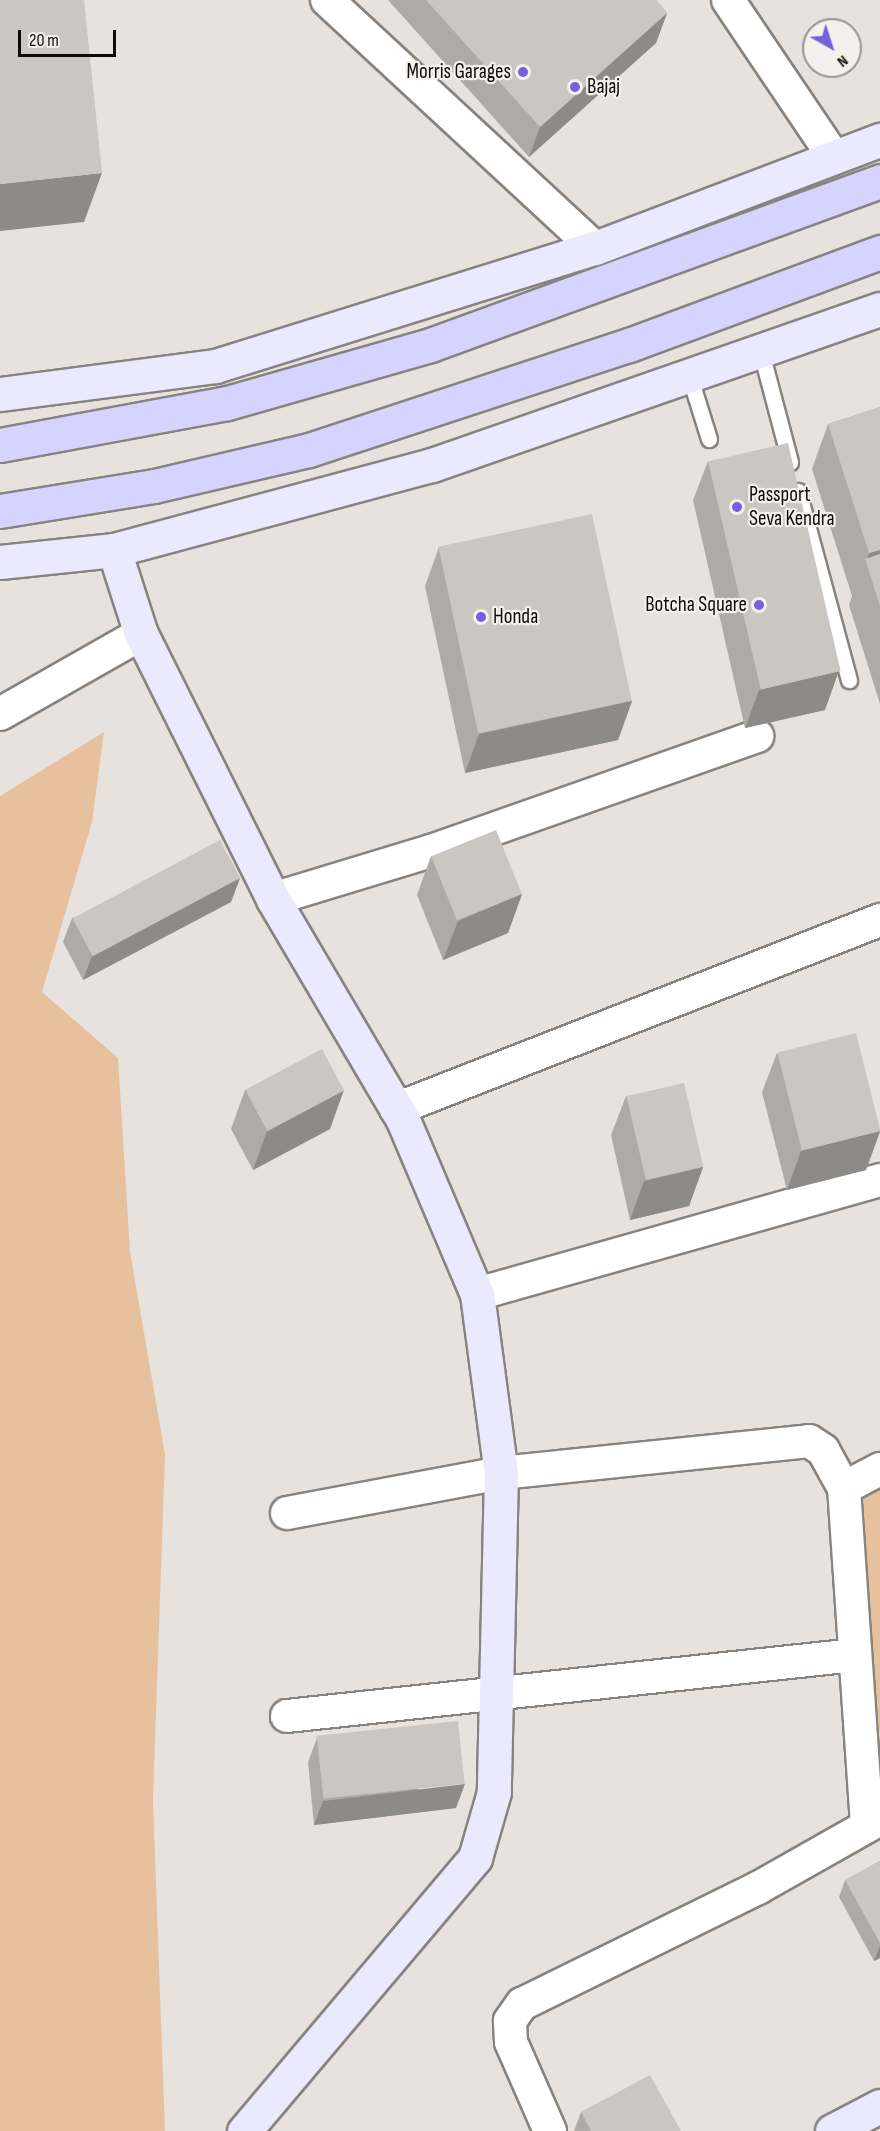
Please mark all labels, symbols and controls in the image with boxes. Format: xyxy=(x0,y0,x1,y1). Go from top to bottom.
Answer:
scale bar xyxy=(21,18,118,56)
north arrow xyxy=(802,18,862,78)
text: 20 m xyxy=(29,30,59,51)
text: N xyxy=(833,51,852,71)
place label: Morris Garages xyxy=(406,59,511,85)
marker: Morris Garages xyxy=(516,65,530,79)
place label: Bajaj xyxy=(587,74,620,100)
marker: Bajaj xyxy=(568,80,582,94)
place label: Passport Seva Kendra xyxy=(749,482,835,532)
marker: Passport Seva Kendra xyxy=(730,500,744,514)
place label: Botcha Square xyxy=(645,592,747,618)
marker: Botcha Square xyxy=(752,598,766,612)
place label: Honda xyxy=(493,604,538,630)
marker: Honda xyxy=(474,610,488,624)

